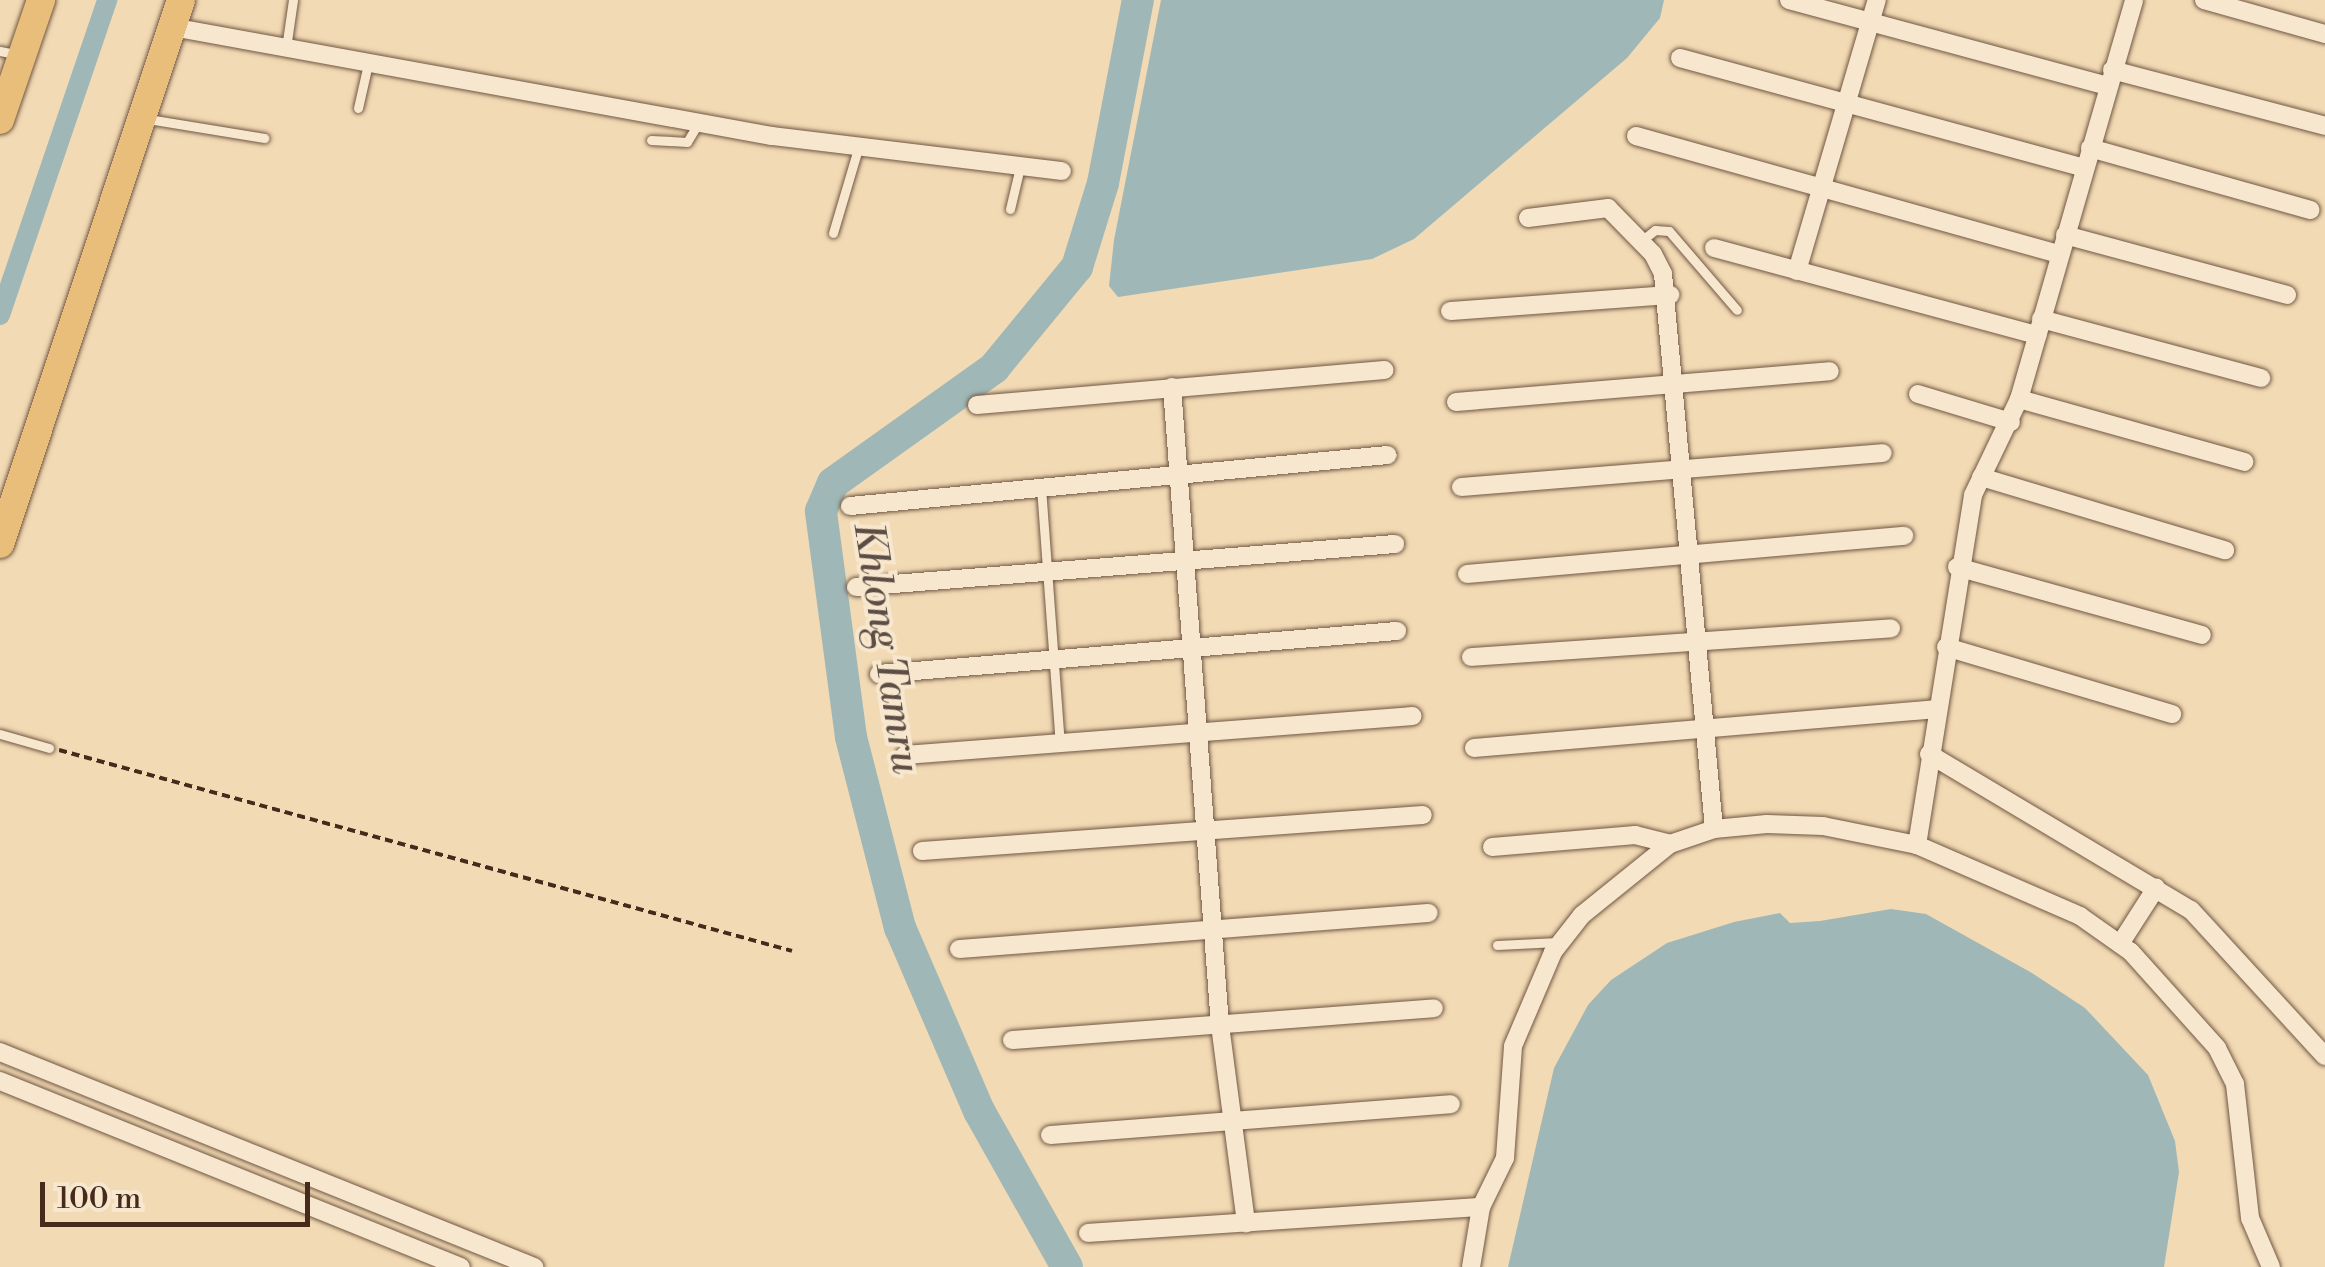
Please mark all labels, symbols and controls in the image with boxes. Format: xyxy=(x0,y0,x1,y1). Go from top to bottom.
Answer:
water label: Khlong Tamru xyxy=(842,519,930,777)
scale bar xyxy=(45,1162,315,1224)
text: 100 m xyxy=(57,1180,141,1218)

